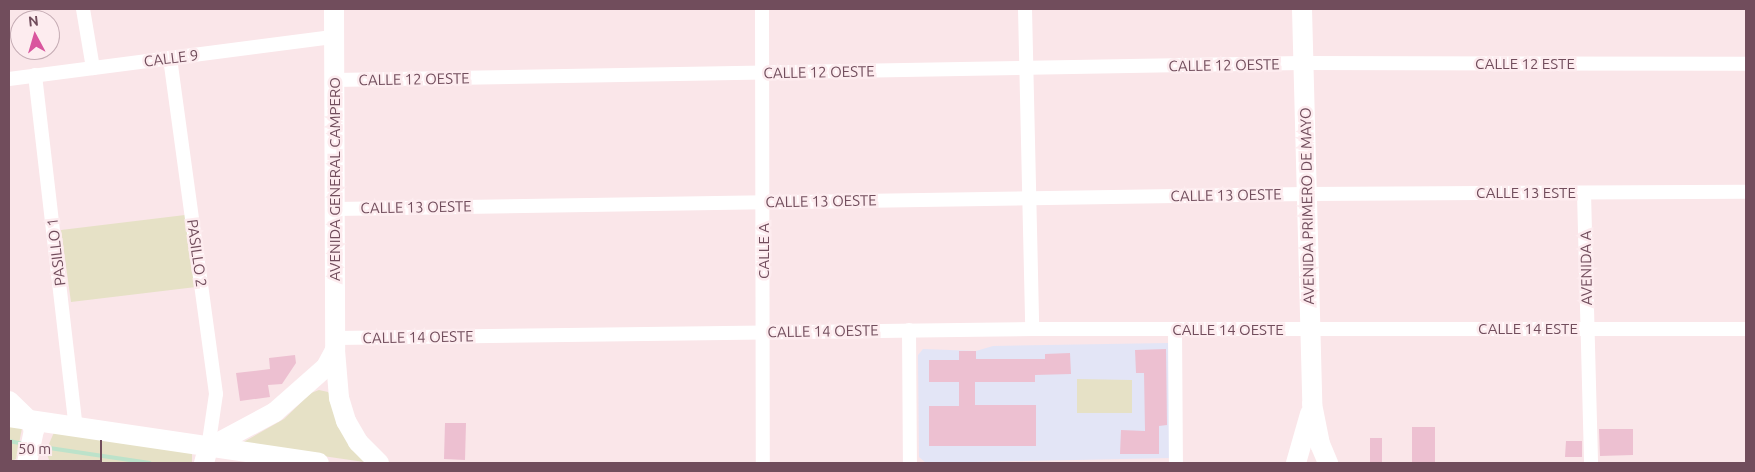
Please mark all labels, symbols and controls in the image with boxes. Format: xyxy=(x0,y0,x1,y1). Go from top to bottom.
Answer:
north arrow xyxy=(10,10,60,60)
text: N xyxy=(27,13,40,30)
street label: CALLE 9 xyxy=(143,46,199,70)
street label: CALLE 12 OESTE xyxy=(1168,55,1280,75)
street label: CALLE 12 ESTE xyxy=(1475,55,1575,73)
street label: CALLE 12 OESTE xyxy=(763,62,875,82)
street label: CALLE 12 OESTE xyxy=(358,69,470,89)
street label: AVENIDA GENERAL CAMPERO xyxy=(326,77,344,281)
street label: AVENIDA PRIMERO DE MAYO xyxy=(1296,107,1318,305)
street label: CALLE 13 ESTE xyxy=(1476,184,1576,202)
street label: CALLE 13 OESTE xyxy=(1170,185,1282,205)
street label: CALLE 13 OESTE xyxy=(765,191,877,211)
street label: CALLE 13 OESTE xyxy=(360,197,472,217)
street label: PASILLO 1 xyxy=(43,217,69,287)
street label: PASILLO 2 xyxy=(183,218,211,288)
street label: CALLE A xyxy=(755,223,773,279)
street label: AVENIDA A xyxy=(1576,230,1596,306)
street label: CALLE 14 ESTE xyxy=(1478,320,1578,338)
street label: CALLE 14 OESTE xyxy=(767,321,879,341)
street label: CALLE 14 OESTE xyxy=(1172,321,1284,339)
street label: CALLE 14 OESTE xyxy=(362,327,474,347)
scale bar xyxy=(12,430,105,462)
text: 50 m xyxy=(18,440,51,457)

